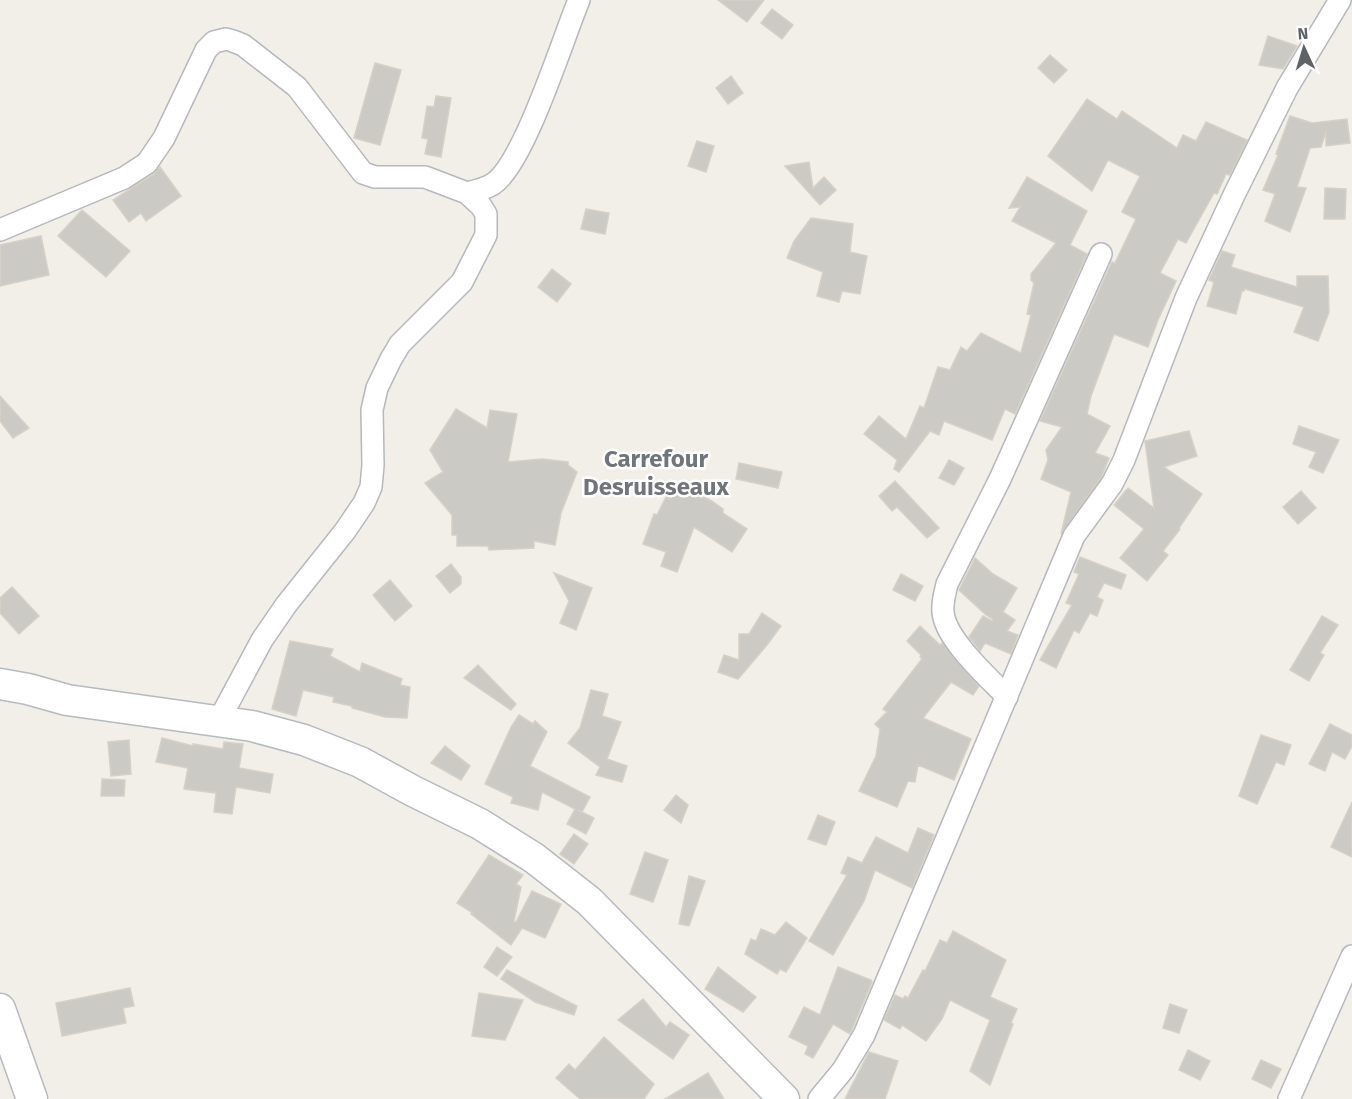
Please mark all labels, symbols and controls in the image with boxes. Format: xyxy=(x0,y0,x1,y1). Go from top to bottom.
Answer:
north arrow xyxy=(1274,18,1334,78)
text: N xyxy=(1297,24,1309,43)
district label: Carrefour Desruisseaux xyxy=(583,445,730,501)

